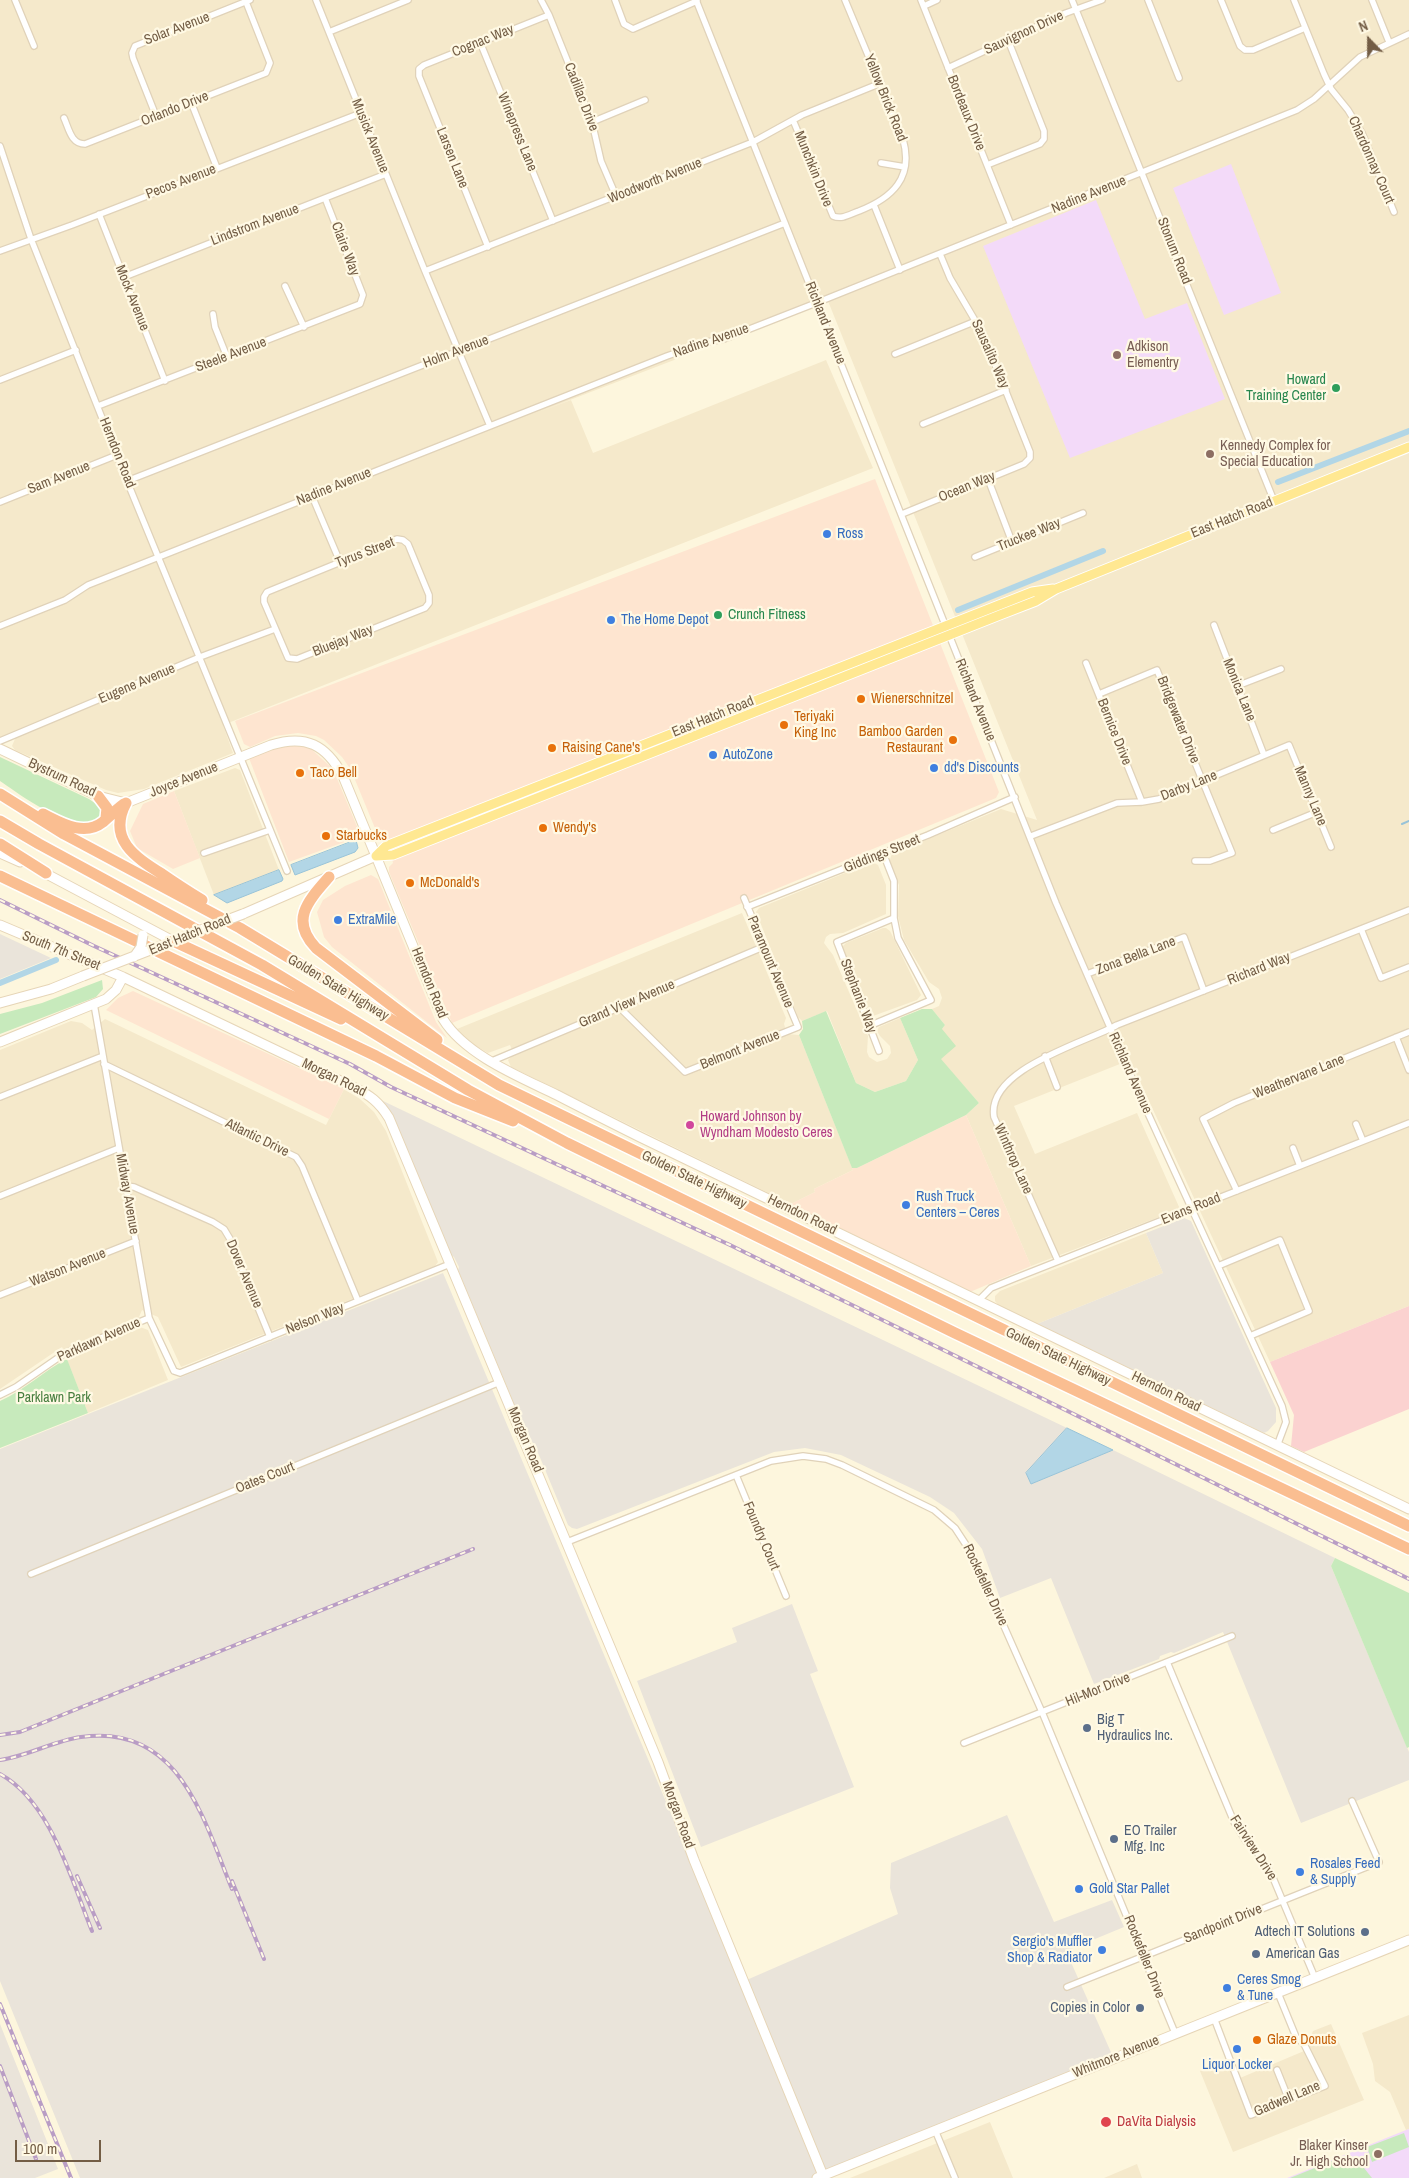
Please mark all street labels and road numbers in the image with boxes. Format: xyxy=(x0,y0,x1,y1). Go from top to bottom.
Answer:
street label: Sauvignon Drive xyxy=(982,7,1066,59)
street label: Solar Avenue xyxy=(142,9,212,49)
street label: Cognac Way xyxy=(450,21,516,61)
street label: Yellow Brick Road xyxy=(860,52,910,144)
street label: Cadillac Drive xyxy=(560,60,602,134)
street label: Bordeaux Drive xyxy=(943,73,989,153)
street label: Orlando Drive xyxy=(139,88,211,130)
street label: Winepress Lane xyxy=(494,90,540,174)
street label: Musick Avenue xyxy=(348,97,392,175)
street label: Chardonnay Court xyxy=(1344,114,1398,206)
street label: Larsen Lane xyxy=(432,125,472,191)
street label: Munchkin Drive xyxy=(790,129,836,209)
street label: Woodworth Avenue xyxy=(606,155,704,207)
street label: Pecos Avenue xyxy=(144,161,218,203)
street label: Nadine Avenue xyxy=(1049,172,1129,218)
street label: Lindstrom Avenue xyxy=(209,200,301,250)
street label: Stonum Road xyxy=(1153,215,1195,287)
street label: Claire Way xyxy=(327,220,363,278)
street label: Mock Avenue xyxy=(111,263,153,333)
street label: Richland Avenue xyxy=(801,279,849,367)
street label: Sausalito Way xyxy=(967,317,1013,391)
street label: Nadine Avenue xyxy=(671,320,751,362)
street label: Holm Avenue xyxy=(421,332,491,372)
street label: Steele Avenue xyxy=(193,334,269,376)
street label: Herndon Road xyxy=(95,415,139,491)
street label: Sam Avenue xyxy=(25,458,93,498)
street label: Nadine Avenue xyxy=(294,464,374,510)
street label: Ocean Way xyxy=(936,468,998,506)
street label: East Hatch Road xyxy=(1189,494,1275,542)
street label: Truckee Way xyxy=(995,515,1063,555)
street label: Tyrus Street xyxy=(333,534,397,572)
street label: Bluejay Way xyxy=(310,621,376,661)
street label: Richland Avenue xyxy=(951,656,999,744)
street label: Monica Lane xyxy=(1219,656,1259,724)
street label: Eugene Avenue xyxy=(96,660,178,708)
street label: Bridgewater Drive xyxy=(1153,674,1203,766)
street label: East Hatch Road xyxy=(670,693,756,741)
street label: Bernice Drive xyxy=(1093,696,1135,768)
street label: Bystrum Road xyxy=(25,755,99,801)
street label: Joyce Avenue xyxy=(148,759,220,801)
street label: Manny Lane xyxy=(1290,764,1330,828)
street label: Darby Lane xyxy=(1158,767,1220,805)
street label: Giddings Street xyxy=(842,831,922,877)
street label: East Hatch Road xyxy=(147,911,233,959)
street label: Paramount Avenue xyxy=(743,914,797,1010)
street label: South 7th Street xyxy=(19,928,103,974)
street label: Zona Bella Lane xyxy=(1094,933,1178,979)
street label: Herndon Road xyxy=(407,945,451,1021)
street label: Richard Way xyxy=(1225,949,1293,989)
street label: Golden State Highway xyxy=(284,951,392,1025)
street label: Stephanie Way xyxy=(836,957,880,1035)
street label: Grand View Avenue xyxy=(577,976,677,1032)
street label: Belmont Avenue xyxy=(698,1026,782,1074)
street label: Richland Avenue xyxy=(1105,1030,1155,1116)
street label: Weathervane Lane xyxy=(1251,1051,1347,1103)
street label: Morgan Road xyxy=(299,1055,369,1101)
street label: Atlantic Drive xyxy=(222,1115,292,1161)
street label: Winthrop Lane xyxy=(990,1121,1036,1197)
street label: Golden State Highway xyxy=(639,1147,749,1213)
street label: Midway Avenue xyxy=(112,1152,142,1236)
street label: Evans Road xyxy=(1159,1189,1223,1229)
street label: Herndon Road xyxy=(765,1191,839,1239)
street label: Dover Avenue xyxy=(222,1237,266,1311)
street label: Watson Avenue xyxy=(28,1245,108,1291)
street label: Nelson Way xyxy=(283,1300,347,1338)
street label: Parklawn Avenue xyxy=(55,1314,143,1366)
street label: Golden State Highway xyxy=(1003,1324,1113,1390)
street label: Herndon Road xyxy=(1129,1368,1203,1416)
street label: Morgan Road xyxy=(504,1405,546,1475)
street label: Oates Court xyxy=(233,1459,297,1497)
street label: Foundry Court xyxy=(739,1499,783,1573)
street label: Rockefeller Drive xyxy=(959,1542,1011,1628)
street label: Hil-Mor Drive xyxy=(1063,1669,1133,1711)
street label: Morgan Road xyxy=(658,1779,698,1851)
street label: Fairview Drive xyxy=(1226,1812,1280,1884)
street label: Sandpoint Drive xyxy=(1181,1901,1265,1947)
street label: Rockefeller Drive xyxy=(1120,1913,1168,2001)
street label: Whitmore Avenue xyxy=(1070,2032,1162,2082)
street label: Gadwell Lane xyxy=(1251,2078,1323,2120)

